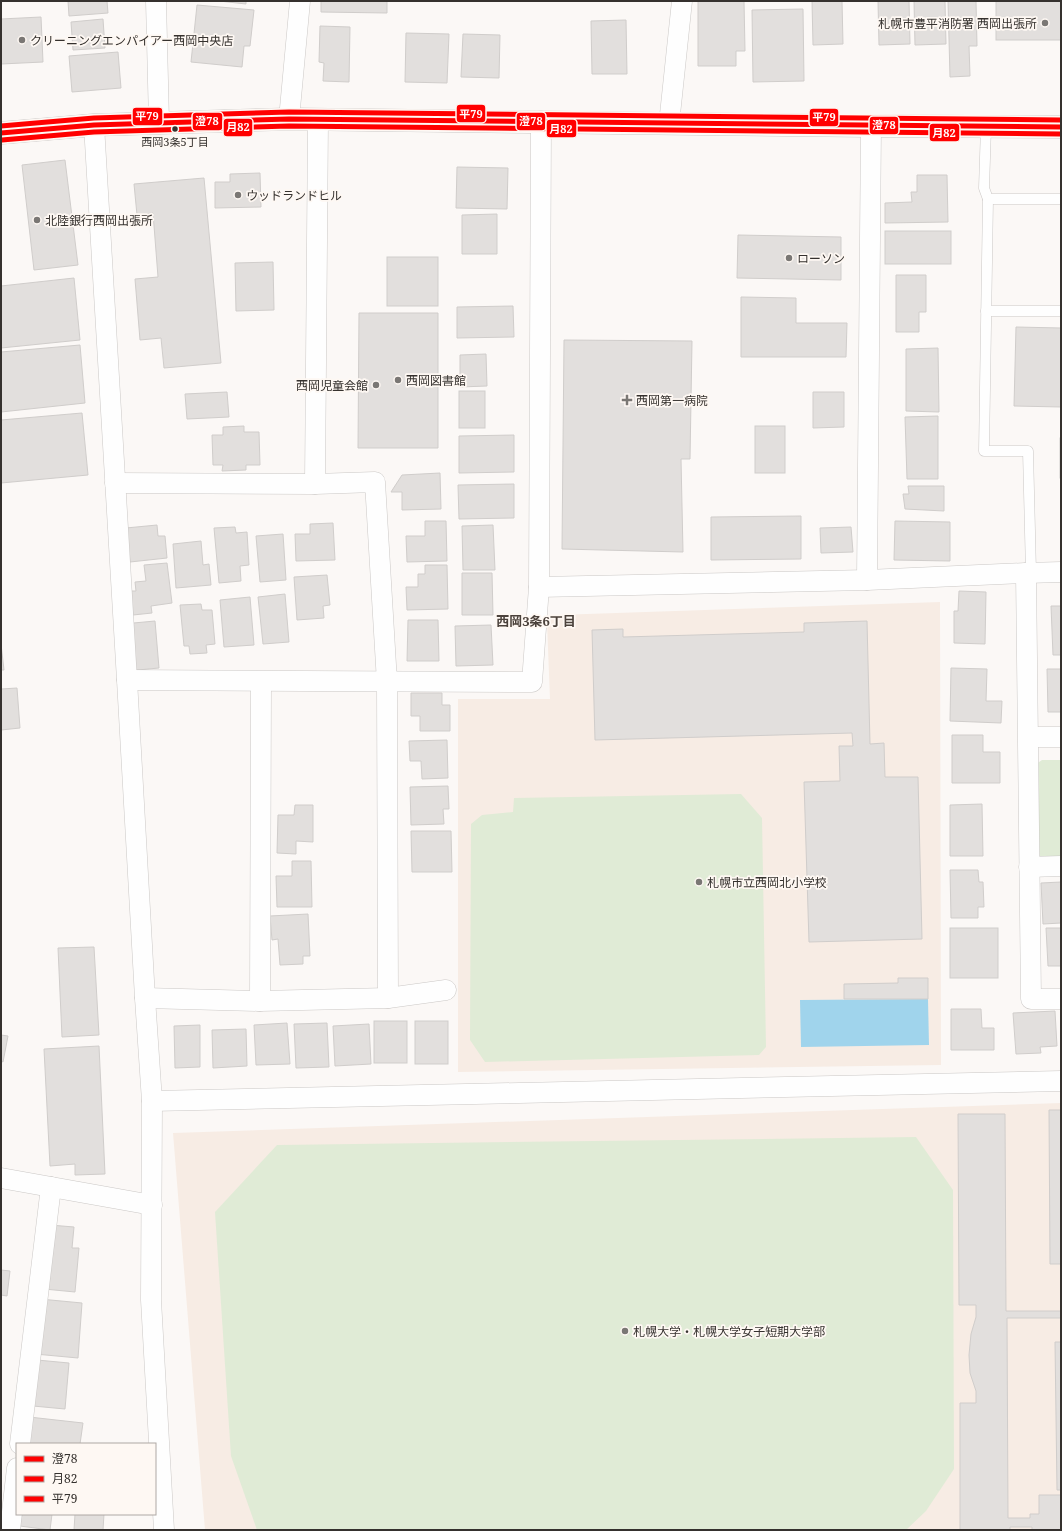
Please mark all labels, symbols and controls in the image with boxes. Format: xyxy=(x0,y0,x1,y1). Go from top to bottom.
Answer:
place label: 札幌市豊平消防署 西岡出張所 xyxy=(878,15,1037,32)
marker: 札幌市豊平消防署 西岡出張所 xyxy=(1040,18,1050,28)
place label: クリーニングエンパイアー西岡中央店 xyxy=(30,32,233,49)
marker: クリーニングエンパイアー西岡中央店 xyxy=(17,35,27,45)
line badge: 平79 xyxy=(456,104,486,123)
text: 平79 xyxy=(459,106,483,121)
line badge: 平79 xyxy=(132,107,163,126)
text: 平79 xyxy=(135,108,159,123)
line badge: 平79 xyxy=(809,108,839,127)
text: 平79 xyxy=(812,109,836,124)
line badge: 澄78 xyxy=(192,112,223,131)
line badge: 澄78 xyxy=(516,112,546,131)
text: 澄78 xyxy=(195,113,219,128)
text: 澄78 xyxy=(519,113,543,128)
line badge: 澄78 xyxy=(869,116,899,135)
text: 澄78 xyxy=(872,117,896,132)
line badge: 月82 xyxy=(223,118,253,137)
text: 月82 xyxy=(226,119,250,134)
line badge: 月82 xyxy=(546,119,577,138)
text: 月82 xyxy=(549,121,573,136)
line badge: 月82 xyxy=(929,123,960,142)
marker: 西岡3条5丁目 xyxy=(170,124,180,134)
text: 月82 xyxy=(932,125,956,140)
place label: 西岡3条5丁目 xyxy=(141,134,209,149)
place label: ウッドランドヒル xyxy=(246,187,342,204)
marker: ウッドランドヒル xyxy=(233,190,243,200)
place label: 北陸銀行西岡出張所 xyxy=(45,212,153,229)
marker: 北陸銀行西岡出張所 xyxy=(32,215,42,225)
place label: ローソン xyxy=(797,250,845,267)
marker: ローソン xyxy=(784,253,794,263)
place label: 西岡図書館 xyxy=(406,372,466,389)
marker: 西岡図書館 xyxy=(393,375,403,385)
place label: 西岡児童会館 xyxy=(296,377,368,394)
marker: 西岡児童会館 xyxy=(371,380,381,390)
place label: 西岡第一病院 xyxy=(636,392,708,409)
marker: 西岡第一病院 xyxy=(621,394,633,406)
district label: 西岡3条6丁目 xyxy=(496,612,576,630)
place label: 札幌市立西岡北小学校 xyxy=(707,874,827,891)
marker: 札幌市立西岡北小学校 xyxy=(694,877,704,887)
place label: 札幌大学・札幌大学女子短期大学部 xyxy=(633,1323,825,1340)
marker: 札幌大学・札幌大学女子短期大学部 xyxy=(620,1326,630,1336)
legend xyxy=(16,1443,156,1515)
text: 澄78 xyxy=(52,1450,78,1467)
text: 月82 xyxy=(52,1470,77,1487)
text: 平79 xyxy=(52,1490,77,1507)

